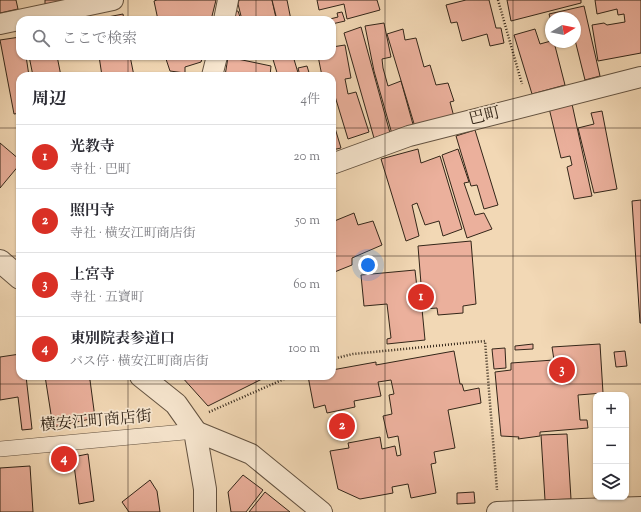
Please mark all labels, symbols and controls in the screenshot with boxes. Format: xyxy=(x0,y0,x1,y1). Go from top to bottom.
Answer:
north arrow xyxy=(545,12,581,48)
search box xyxy=(16,16,336,60)
icon: search xyxy=(30,27,52,49)
text: ここで検索 xyxy=(62,29,137,50)
text: 周辺 xyxy=(32,88,66,112)
text: 4件 xyxy=(300,91,320,109)
street label: 巴町 xyxy=(467,102,503,132)
text: 光教寺 xyxy=(70,137,115,158)
text: 1 xyxy=(43,148,47,166)
text: 20 m xyxy=(294,148,320,166)
text: 寺社 · 巴町 xyxy=(70,161,131,179)
text: 照円寺 xyxy=(70,201,115,222)
text: 2 xyxy=(42,212,48,230)
text: 50 m xyxy=(295,212,320,230)
text: 寺社 · 横安江町商店街 xyxy=(70,225,196,243)
your location xyxy=(358,255,378,275)
text: 上宮寺 xyxy=(70,265,115,286)
text: 3 xyxy=(42,276,48,294)
text: 60 m xyxy=(293,276,320,294)
pin: 1 xyxy=(408,282,434,312)
text: 寺社 · 五寶町 xyxy=(70,289,144,307)
text: 東別院表参道口 xyxy=(70,329,175,350)
text: 4 xyxy=(42,340,48,358)
text: 100 m xyxy=(288,340,320,358)
text: バス停 · 横安江町商店街 xyxy=(70,353,209,371)
pin: 3 xyxy=(549,355,575,385)
map controls xyxy=(593,392,629,500)
button: + xyxy=(593,392,629,428)
street label: 横安江町商店街 xyxy=(39,406,153,438)
pin: 2 xyxy=(329,411,355,441)
button: − xyxy=(593,428,629,464)
pin: 4 xyxy=(51,444,77,474)
button: layers xyxy=(593,464,629,500)

